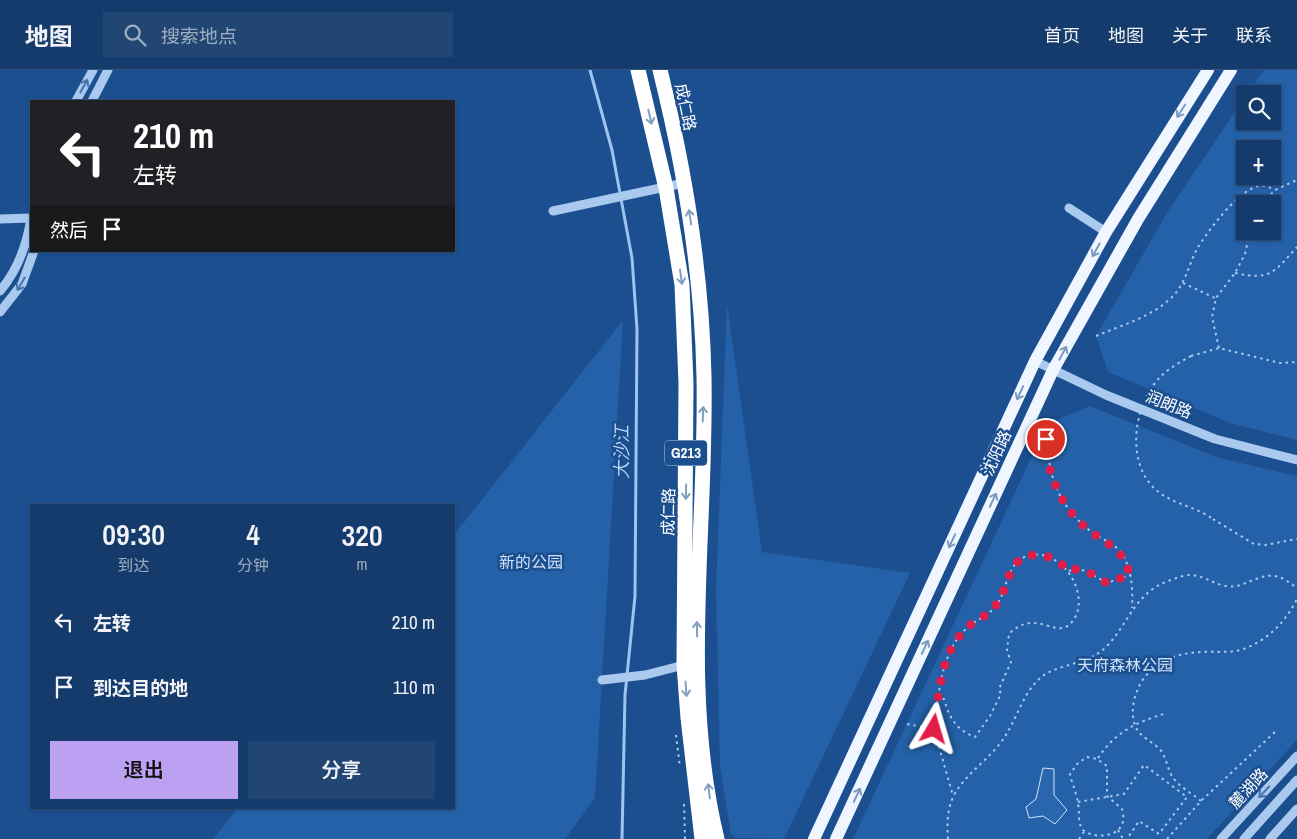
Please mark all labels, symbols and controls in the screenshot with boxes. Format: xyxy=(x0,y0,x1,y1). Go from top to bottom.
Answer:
search box xyxy=(103,12,453,57)
text: 地图 xyxy=(25,20,73,52)
icon: search xyxy=(121,21,149,49)
text: 搜索地点 xyxy=(161,23,237,49)
text: 首页 xyxy=(1044,23,1080,48)
text: 地图 xyxy=(1108,23,1144,48)
text: 关于 xyxy=(1172,23,1208,48)
text: 联系 xyxy=(1236,23,1272,48)
one-way arrow xyxy=(80,79,90,93)
street label: 成仁路 xyxy=(670,81,702,133)
map controls xyxy=(1236,85,1281,240)
button: search xyxy=(1236,85,1281,130)
one-way arrow xyxy=(1176,104,1187,118)
one-way arrow xyxy=(646,109,655,125)
text: 210 m xyxy=(133,112,214,159)
icon: left xyxy=(50,120,115,185)
button: + xyxy=(1236,140,1281,185)
text: 左转 xyxy=(133,160,177,190)
button: − xyxy=(1236,195,1281,240)
one-way arrow xyxy=(684,210,694,226)
icon: arrive xyxy=(98,215,126,243)
text: 然后 xyxy=(50,217,88,243)
one-way arrow xyxy=(1091,242,1101,256)
one-way arrow xyxy=(676,268,686,284)
one-way arrow xyxy=(15,276,25,290)
one-way arrow xyxy=(1059,346,1068,361)
one-way arrow xyxy=(1015,385,1025,400)
street label: 润朗路 xyxy=(1143,385,1195,423)
one-way arrow xyxy=(698,406,708,422)
pin xyxy=(1025,418,1067,460)
water label: 大沙江 xyxy=(609,423,634,479)
icon: arrive xyxy=(1032,425,1060,453)
street label: 沈阳路 xyxy=(976,427,1016,479)
road number: G213 xyxy=(665,440,707,466)
one-way arrow xyxy=(681,483,690,499)
street label: 成仁路 xyxy=(657,488,679,536)
one-way arrow xyxy=(988,493,998,508)
text: 09:30 xyxy=(102,514,165,554)
text: 4 xyxy=(246,514,260,554)
text: 320 xyxy=(342,515,383,555)
one-way arrow xyxy=(947,533,957,548)
park label: 新的公园 xyxy=(499,551,563,573)
text: m xyxy=(357,553,368,575)
text: 到达 xyxy=(118,554,150,576)
text: 分钟 xyxy=(237,554,269,576)
icon: left xyxy=(50,608,78,636)
text: 210 m xyxy=(392,609,435,635)
text: 左转 xyxy=(93,610,131,636)
one-way arrow xyxy=(692,621,702,638)
one-way arrow xyxy=(920,640,930,655)
park label: 天府森林公园 xyxy=(1077,654,1173,676)
icon: arrive xyxy=(50,673,78,701)
text: 110 m xyxy=(393,674,435,700)
text: 到达目的地 xyxy=(93,675,188,701)
one-way arrow xyxy=(681,681,690,697)
position arrow xyxy=(907,702,959,754)
button: 退出 xyxy=(50,741,238,799)
button: 分享 xyxy=(248,741,435,799)
street label: 麓湖路 xyxy=(1224,763,1272,813)
one-way arrow xyxy=(704,783,714,799)
one-way arrow xyxy=(1258,786,1270,799)
one-way arrow xyxy=(852,788,862,803)

